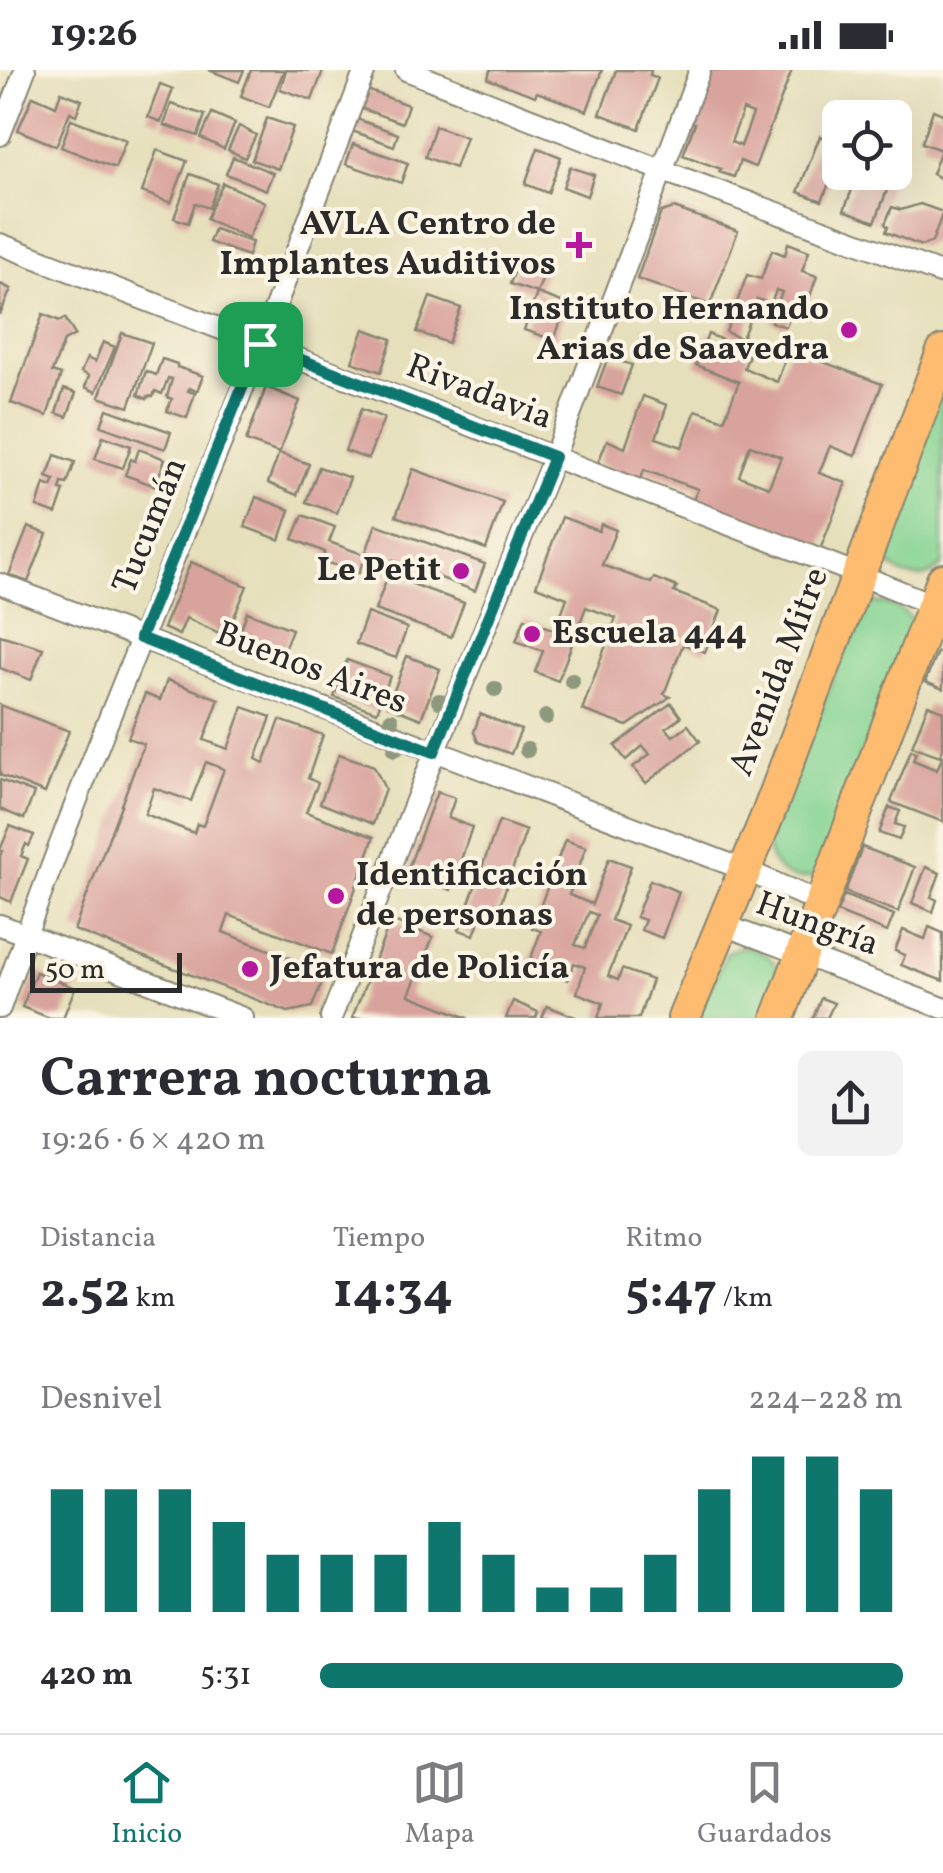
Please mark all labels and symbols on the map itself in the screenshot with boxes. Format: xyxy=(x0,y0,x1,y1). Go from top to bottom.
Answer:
place label: AVLA Centro de Implantes Auditivos xyxy=(220,201,556,289)
marker: AVLA Centro de Implantes Auditivos xyxy=(566,232,592,258)
place label: Instituto Hernando Arias de Saavedra xyxy=(509,286,829,374)
pin xyxy=(218,302,303,387)
marker: Instituto Hernando Arias de Saavedra xyxy=(838,319,860,341)
street label: Rivadavia xyxy=(399,343,559,443)
street label: Tucumán xyxy=(102,451,200,601)
place label: Le Petit xyxy=(317,547,441,595)
marker: Le Petit xyxy=(450,560,472,582)
street label: Avenida Mitre xyxy=(718,561,842,783)
place label: Escuela 444 xyxy=(552,610,747,658)
street label: Buenos Aires xyxy=(209,611,413,727)
marker: Escuela 444 xyxy=(521,623,543,645)
place label: Identificación de personas xyxy=(356,852,588,940)
street label: Hungría xyxy=(749,881,885,969)
marker: Identificación de personas xyxy=(325,885,347,907)
place label: Jefatura de Policía xyxy=(269,945,569,993)
scale bar xyxy=(30,948,182,993)
marker: Jefatura de Policía xyxy=(239,958,261,980)

